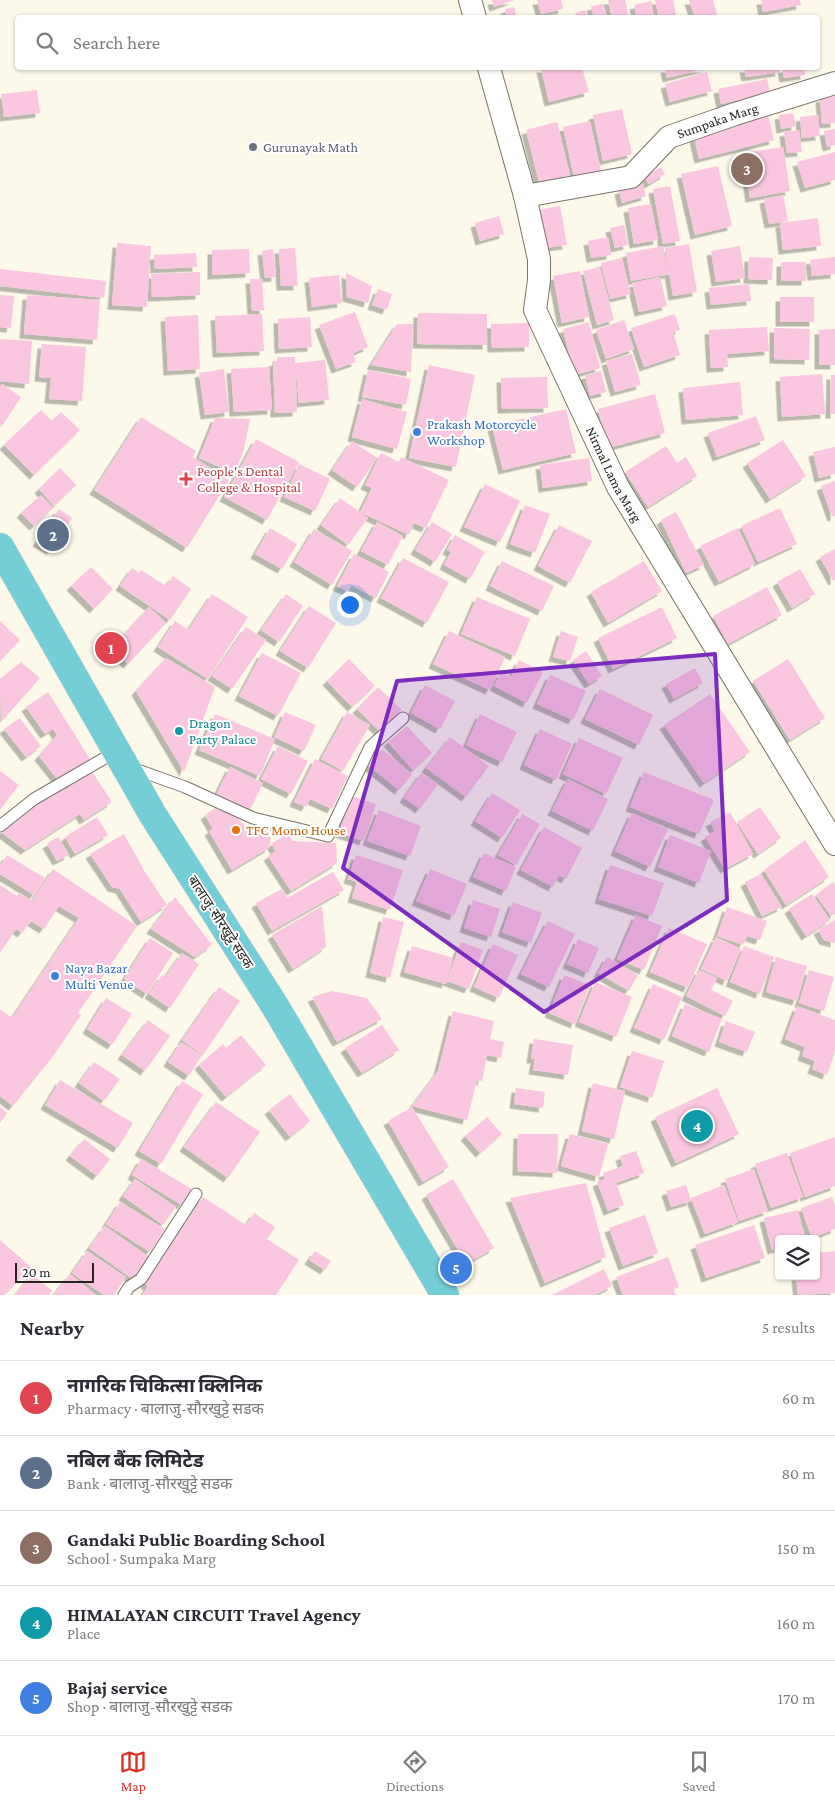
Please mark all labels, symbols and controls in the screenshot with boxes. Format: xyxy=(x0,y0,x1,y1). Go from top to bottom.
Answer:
search box xyxy=(15,15,820,70)
icon: search xyxy=(33,29,61,57)
text: Search here xyxy=(73,32,160,53)
street label: Sumpaka Marg xyxy=(675,99,760,142)
place label: Gurunayak Math xyxy=(263,139,359,155)
marker: Gurunayak Math xyxy=(247,141,259,153)
pin: 3 xyxy=(731,150,763,188)
place label: Prakash Motorcycle Workshop xyxy=(427,416,536,448)
street label: Nirmal Lama Marg xyxy=(583,424,645,525)
marker: Prakash Motorcycle Workshop xyxy=(411,426,423,438)
place label: People's Dental College & Hospital xyxy=(197,463,301,495)
marker: People's Dental College & Hospital xyxy=(179,472,193,486)
pin: 2 xyxy=(37,516,69,554)
your location xyxy=(337,592,363,618)
pin: 1 xyxy=(95,629,127,667)
place label: Dragon Party Palace xyxy=(189,715,256,747)
marker: Dragon Party Palace xyxy=(173,725,185,737)
place label: TFC Momo House xyxy=(246,822,346,838)
marker: TFC Momo House xyxy=(230,824,242,836)
street label: बालाजु-सौरखुट्टे सडक xyxy=(183,872,258,973)
place label: Naya Bazar Multi Venue xyxy=(65,960,133,992)
marker: Naya Bazar Multi Venue xyxy=(49,970,61,982)
pin: 4 xyxy=(681,1107,713,1145)
map controls xyxy=(775,1235,820,1280)
button: layers xyxy=(775,1235,820,1280)
pin: 5 xyxy=(440,1249,472,1287)
scale bar xyxy=(15,1260,94,1283)
text: 20 m xyxy=(22,1264,50,1280)
text: Nearby xyxy=(20,1316,84,1340)
text: 5 results xyxy=(762,1319,815,1336)
text: नागरिक चिकित्सा क्लिनिक xyxy=(67,1375,262,1396)
text: 1 xyxy=(33,1390,39,1407)
text: 60 m xyxy=(782,1390,815,1407)
text: Pharmacy · बालाजु-सौरखुट्टे सडक xyxy=(67,1400,264,1417)
text: नबिल बैंक लिमिटेड xyxy=(67,1450,204,1471)
text: 2 xyxy=(32,1465,40,1482)
text: 80 m xyxy=(781,1465,815,1482)
text: Bank · बालाजु-सौरखुट्टे सडक xyxy=(67,1475,232,1492)
text: Gandaki Public Boarding School xyxy=(67,1529,325,1550)
text: 3 xyxy=(32,1540,40,1557)
text: 150 m xyxy=(777,1540,815,1557)
text: School · Sumpaka Marg xyxy=(67,1550,216,1567)
text: HIMALAYAN CIRCUIT Travel Agency xyxy=(67,1604,361,1625)
text: 4 xyxy=(32,1615,40,1632)
text: 160 m xyxy=(777,1615,815,1632)
text: Place xyxy=(67,1625,100,1642)
text: Bajaj service xyxy=(67,1677,167,1698)
text: 5 xyxy=(32,1690,40,1707)
text: 170 m xyxy=(778,1690,815,1707)
text: Shop · बालाजु-सौरखुट्टे सडक xyxy=(67,1698,232,1715)
tab: Map xyxy=(119,1748,147,1794)
tab: Directions xyxy=(386,1748,444,1794)
tab: Saved xyxy=(683,1748,716,1794)

